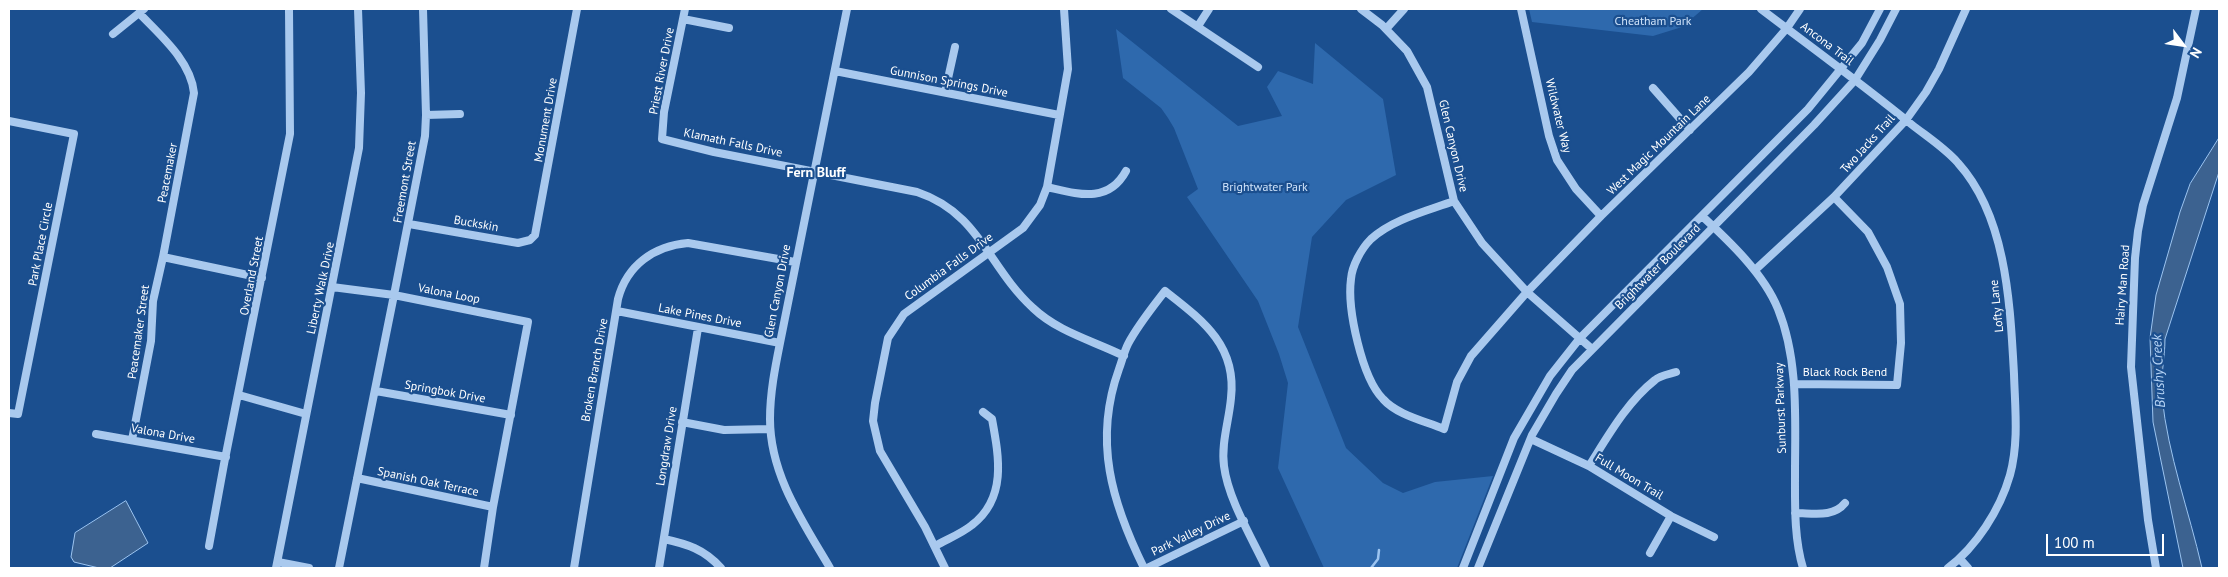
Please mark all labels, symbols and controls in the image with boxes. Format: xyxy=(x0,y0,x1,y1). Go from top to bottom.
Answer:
park label: Cheatham Park xyxy=(1614,15,1692,29)
street label: Ancona Trail xyxy=(1798,19,1856,69)
north arrow xyxy=(2158,20,2208,70)
street label: Priest River Drive xyxy=(647,26,677,116)
text: N xyxy=(2186,44,2206,61)
street label: Gunnison Springs Drive xyxy=(889,64,1009,100)
street label: Monument Drive xyxy=(531,77,561,163)
street label: Wildwater Way xyxy=(1542,77,1574,155)
street label: West Magic Mountain Lane xyxy=(1604,92,1714,198)
street label: Glen Canyon Drive xyxy=(1435,98,1471,194)
street label: Two Jacks Trail xyxy=(1838,112,1898,176)
street label: Klamath Falls Drive xyxy=(682,125,784,161)
street label: Freemont Street xyxy=(391,140,419,224)
street label: Peacemaker xyxy=(155,142,181,204)
district label: Fern Bluff xyxy=(786,165,846,181)
park label: Brightwater Park xyxy=(1222,181,1308,195)
street label: Park Place Circle xyxy=(26,201,56,287)
street label: Buckskin xyxy=(452,213,500,235)
street label: Brightwater Boulevard xyxy=(1612,221,1704,313)
street label: Columbia Falls Drive xyxy=(902,230,996,304)
street label: Overland Street xyxy=(237,235,267,317)
street label: Liberty Walk Drive xyxy=(304,241,338,335)
street label: Glen Canyon Drive xyxy=(762,243,794,339)
street label: Hairy Man Road xyxy=(2113,244,2133,326)
street label: Lofty Lane xyxy=(1987,279,2007,333)
street label: Valona Loop xyxy=(417,281,481,307)
street label: Peacemaker Street xyxy=(125,284,153,380)
street label: Lake Pines Drive xyxy=(657,301,743,331)
street label: Broken Branch Drive xyxy=(579,317,611,423)
water label: Brushy Creek xyxy=(2149,334,2169,408)
street label: Sunburst Parkway xyxy=(1772,362,1790,454)
street label: Black Rock Bend xyxy=(1803,366,1887,380)
street label: Springbok Drive xyxy=(403,378,487,406)
street label: Longdraw Drive xyxy=(654,405,680,487)
street label: Valona Drive xyxy=(130,421,196,447)
street label: Full Moon Trail xyxy=(1592,451,1666,503)
street label: Spanish Oak Terrace xyxy=(376,464,480,500)
street label: Park Valley Drive xyxy=(1149,509,1233,559)
scale bar xyxy=(2048,524,2166,556)
text: 100 m xyxy=(2054,533,2095,552)

